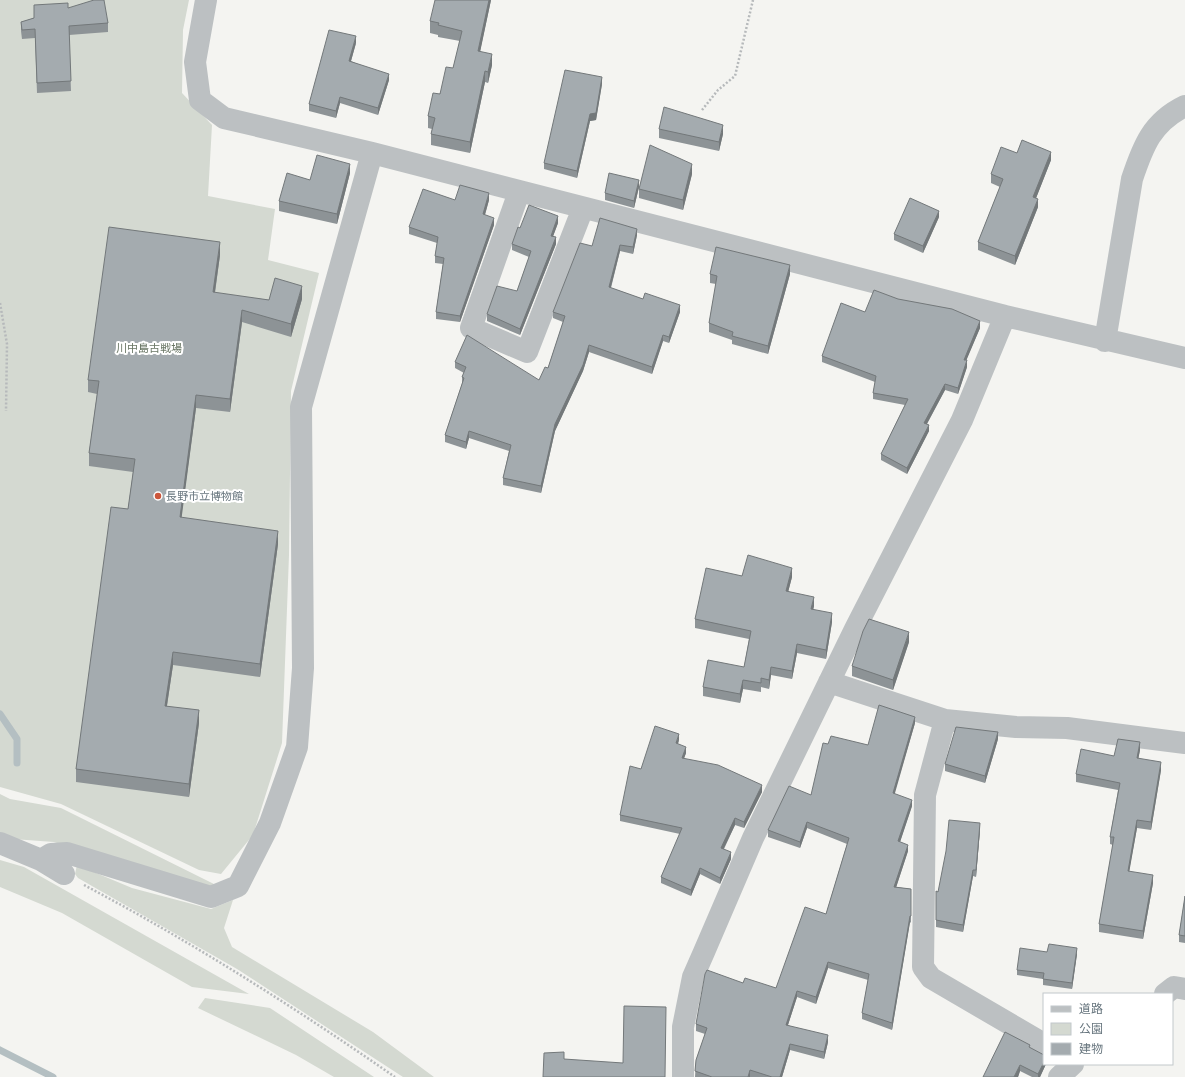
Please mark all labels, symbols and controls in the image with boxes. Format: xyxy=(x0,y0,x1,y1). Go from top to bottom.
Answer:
park label: 川中島古戦場 xyxy=(116,341,182,355)
place label: 長野市立博物館 xyxy=(166,489,243,503)
marker: 長野市立博物館 xyxy=(153,491,163,501)
legend xyxy=(1043,993,1173,1065)
text: 道路 xyxy=(1079,1001,1103,1017)
text: 公園 xyxy=(1079,1021,1103,1037)
text: 建物 xyxy=(1079,1041,1103,1057)

